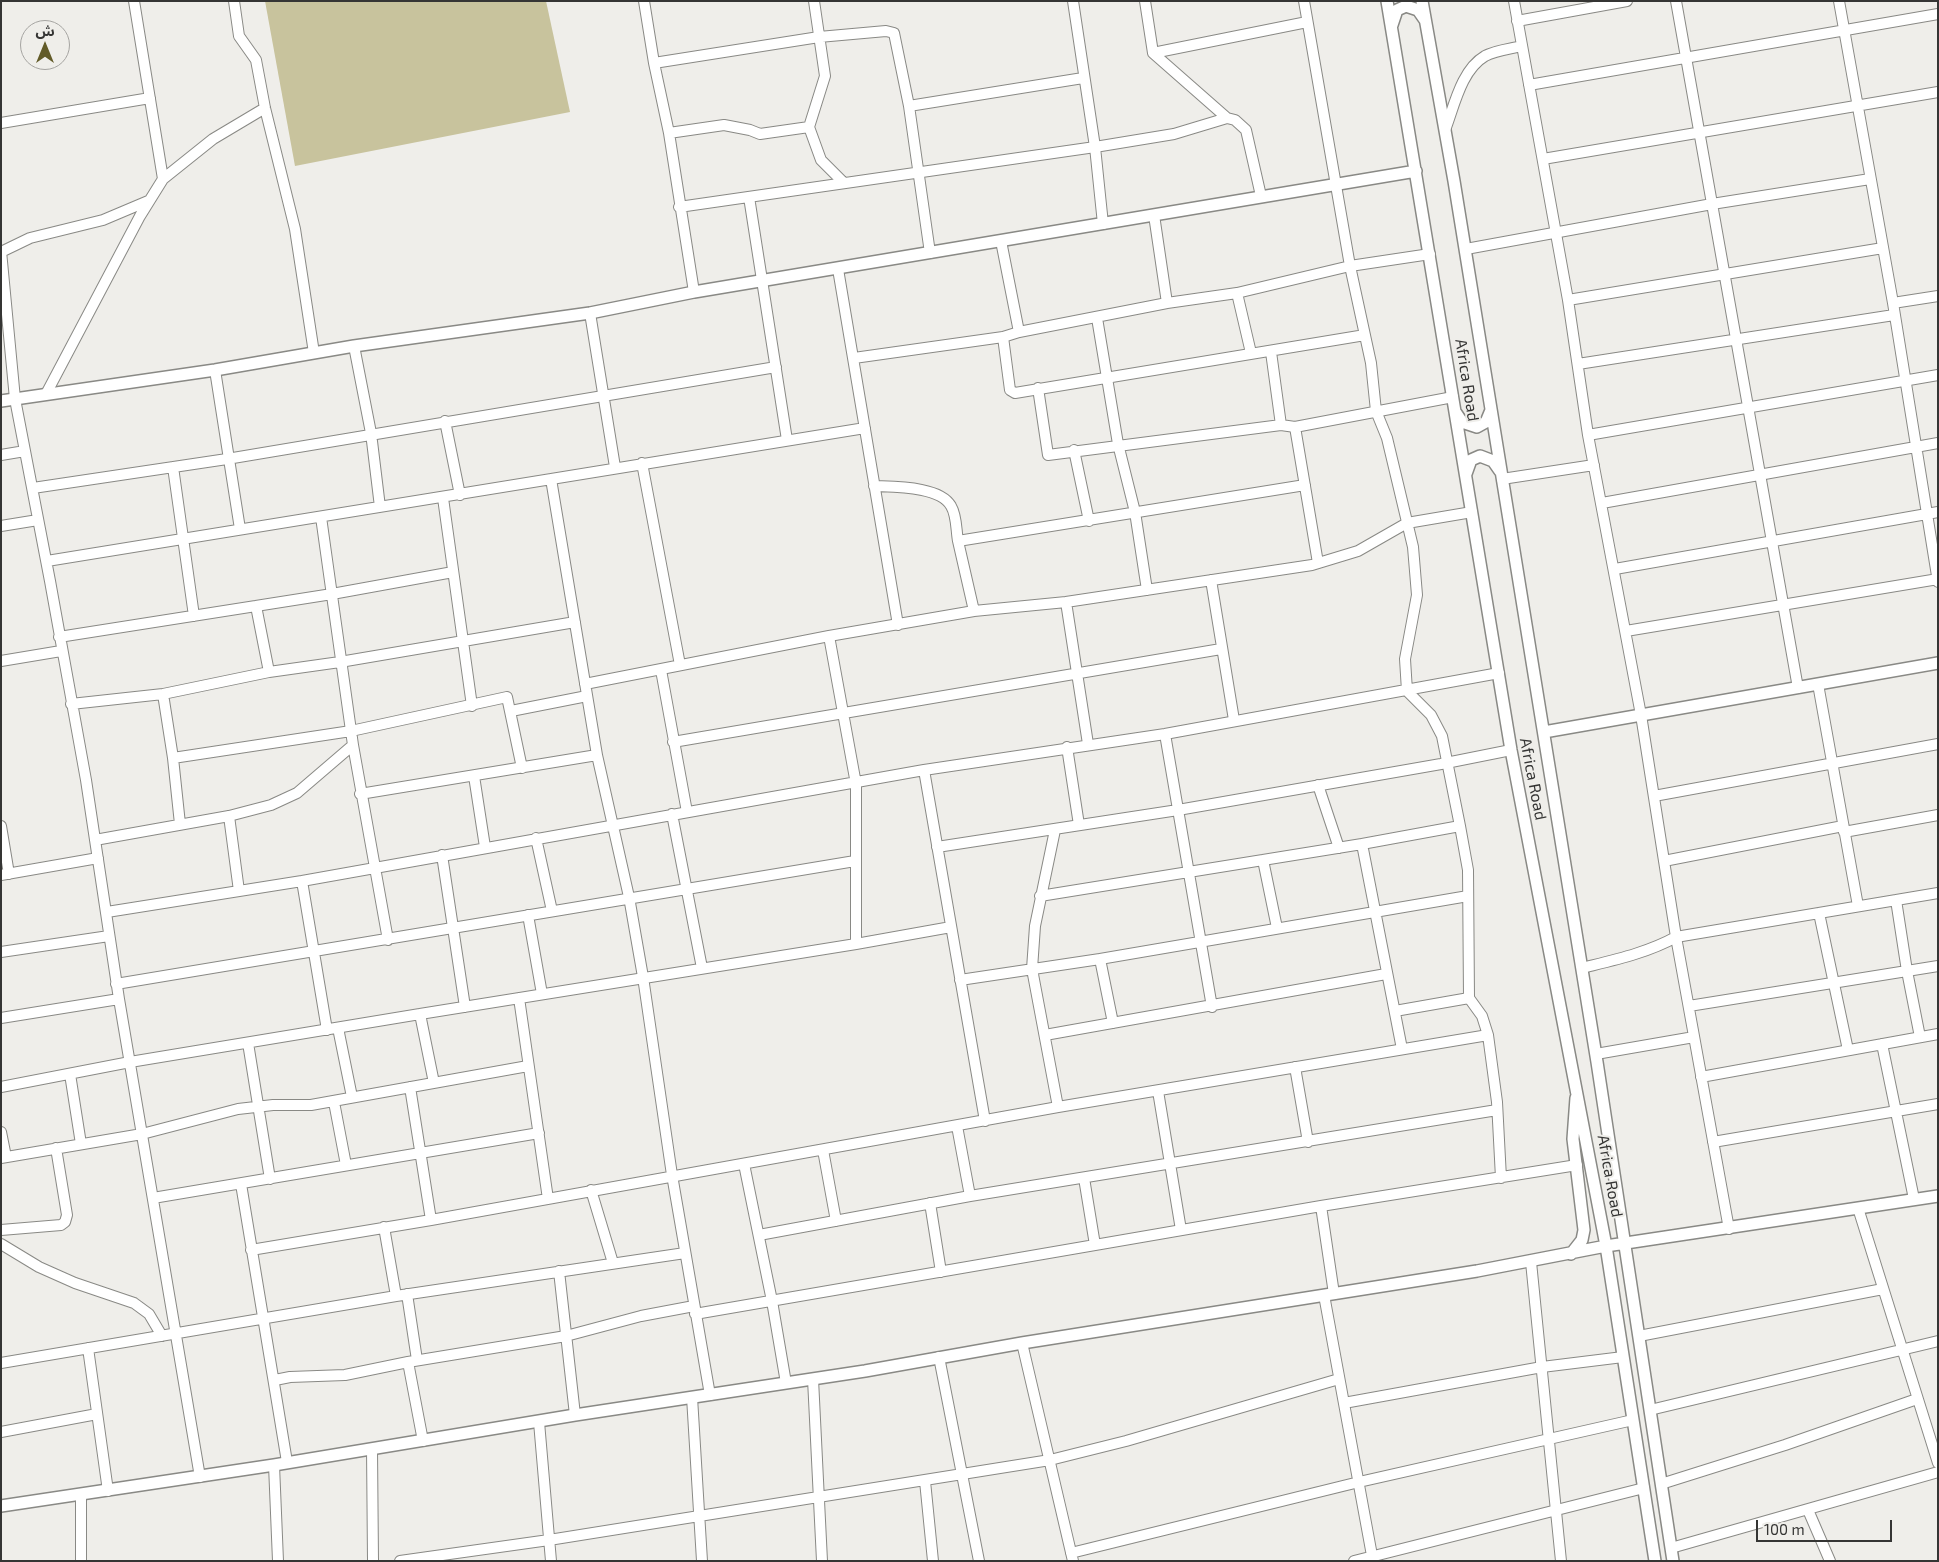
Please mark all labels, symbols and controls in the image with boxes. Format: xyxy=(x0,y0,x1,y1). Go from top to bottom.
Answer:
north arrow xyxy=(20,20,70,70)
text: ش xyxy=(35,22,55,39)
street label: Africa Road xyxy=(1451,337,1483,423)
street label: Africa Road xyxy=(1516,736,1550,822)
street label: Africa Road xyxy=(1593,1133,1627,1219)
scale bar xyxy=(1759,1510,1895,1542)
text: 100 m xyxy=(1764,1520,1805,1538)

